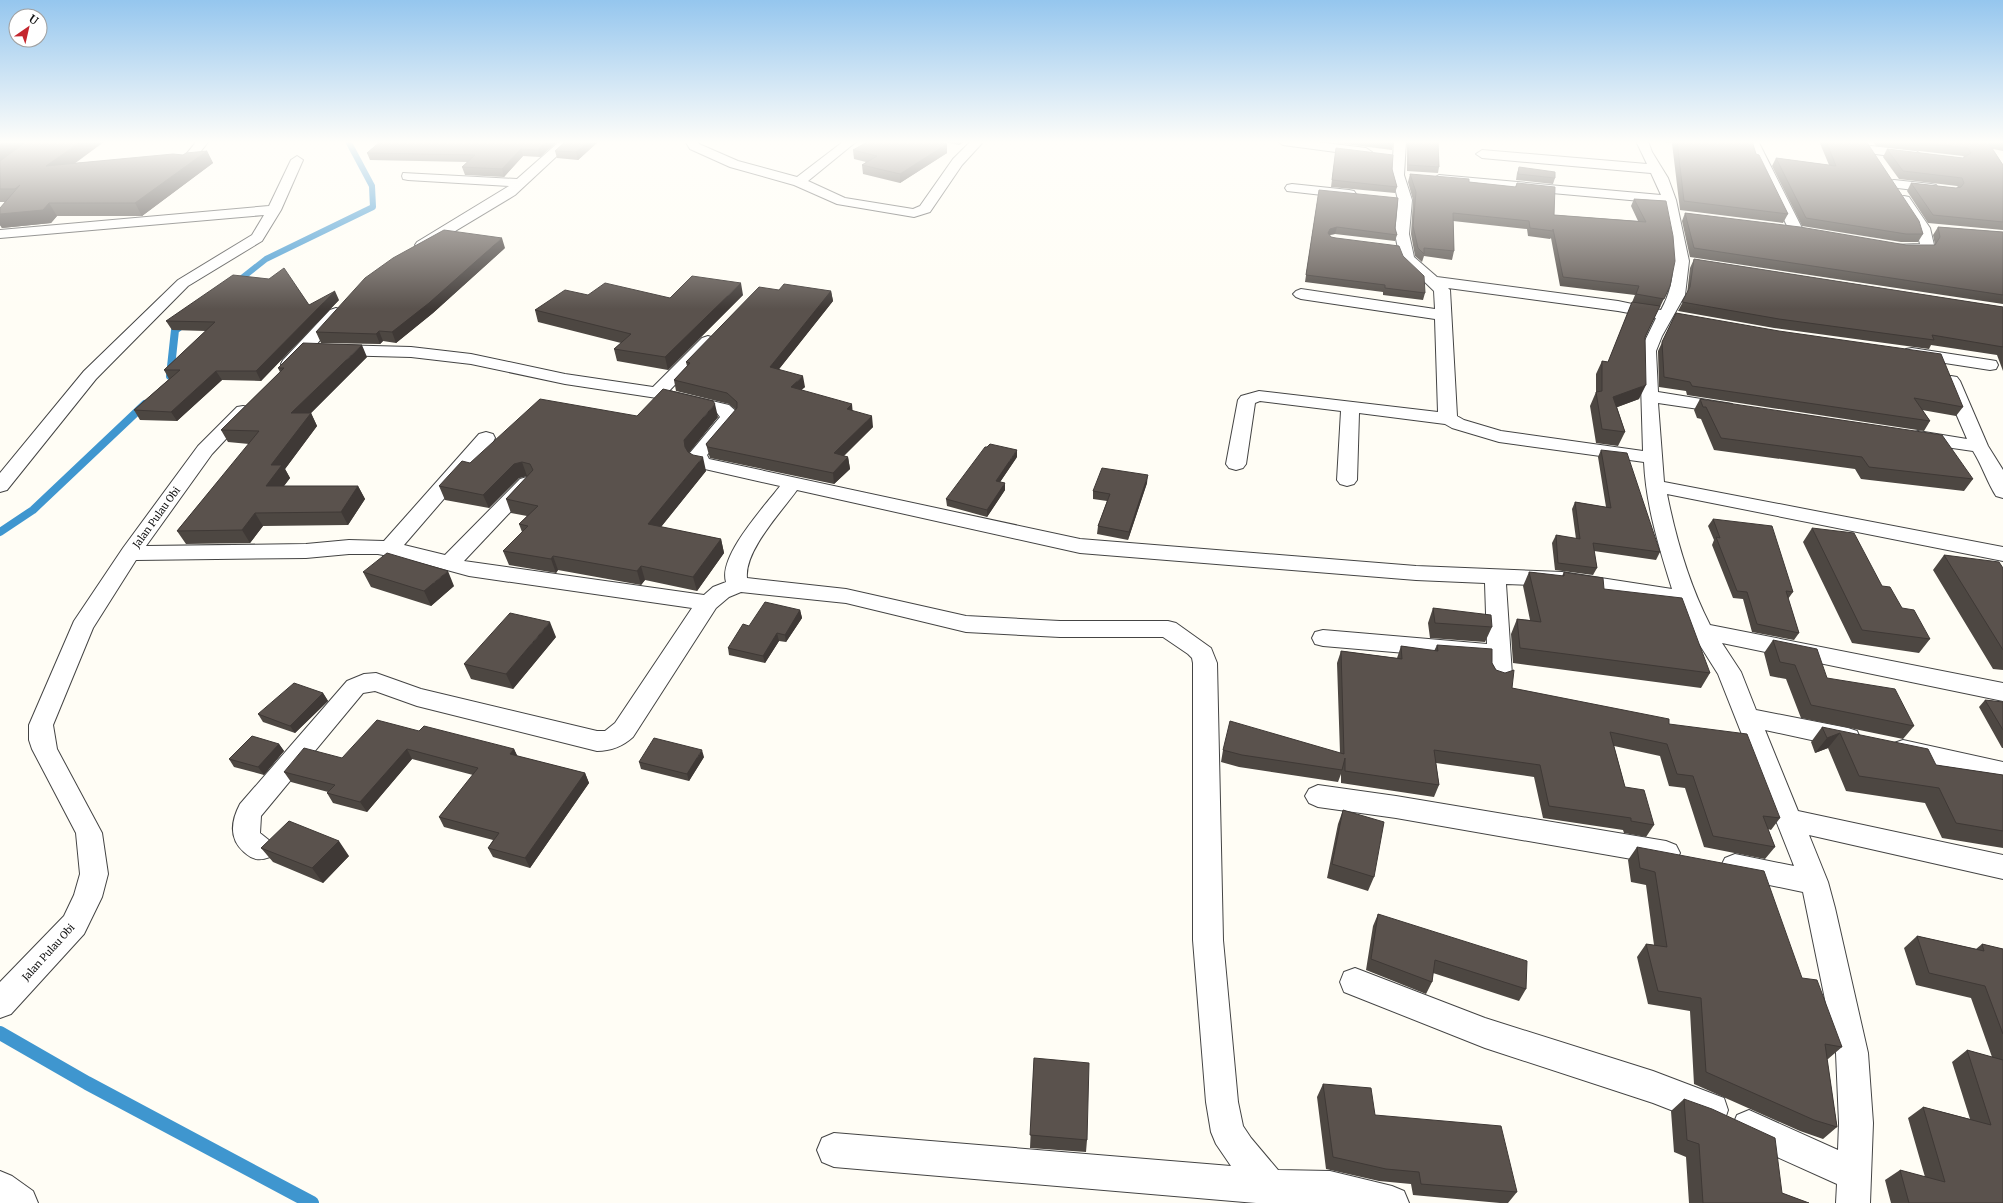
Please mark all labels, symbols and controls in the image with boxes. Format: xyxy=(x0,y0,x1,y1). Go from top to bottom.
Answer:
north arrow xyxy=(8,8,48,48)
text: U xyxy=(26,12,42,28)
street label: Jalan Pulau Obi xyxy=(129,484,183,551)
street label: Jalan Pulau Obi xyxy=(19,921,77,984)

